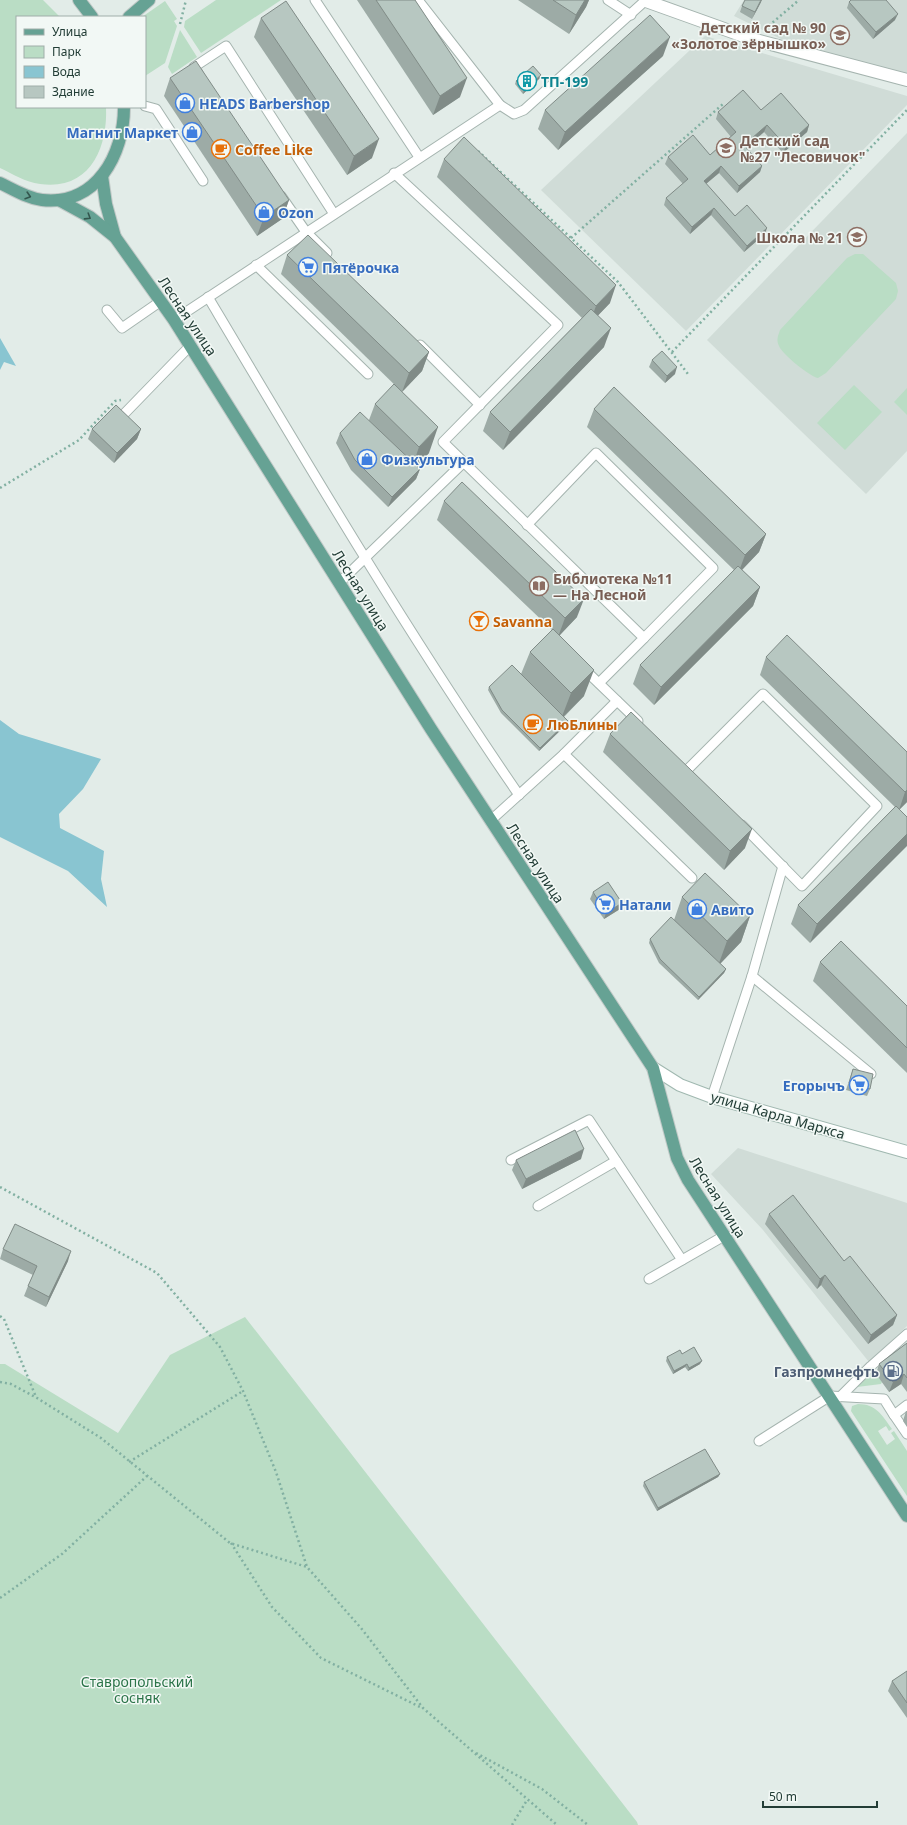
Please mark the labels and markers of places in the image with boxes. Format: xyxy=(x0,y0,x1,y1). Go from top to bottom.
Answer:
place label: Детский сад № 90 «Золотое зёрнышко» xyxy=(671,18,826,53)
school or university icon: Детский сад № 90 «Золотое зёрнышко» xyxy=(829,24,851,46)
building icon: ТП-199 xyxy=(516,70,538,92)
place label: ТП-199 xyxy=(541,72,588,91)
shop icon: HEADS Barbershop xyxy=(174,92,196,114)
place label: HEADS Barbershop xyxy=(199,94,330,113)
shop icon: Магнит Маркет xyxy=(181,121,203,143)
place label: Магнит Маркет xyxy=(67,123,178,142)
place label: Детский сад №27 "Лесовичок" xyxy=(740,131,865,166)
school or university icon: Детский сад №27 "Лесовичок" xyxy=(715,137,737,159)
cafe icon: Coffee Like xyxy=(210,138,232,160)
place label: Coffee Like xyxy=(235,140,313,159)
shop icon: Ozon xyxy=(253,201,275,223)
place label: Ozon xyxy=(278,203,314,222)
school or university icon: Школа № 21 xyxy=(846,226,868,248)
place label: Школа № 21 xyxy=(756,228,843,247)
supermarket icon: Пятёрочка xyxy=(297,256,319,278)
place label: Пятёрочка xyxy=(322,258,399,277)
shop icon: Физкультура xyxy=(356,448,378,470)
place label: Физкультура xyxy=(381,450,475,469)
place label: Библиотека №11 — На Лесной xyxy=(553,569,673,604)
library icon: Библиотека №11 — На Лесной xyxy=(528,575,550,597)
bar icon: Savanna xyxy=(468,610,490,632)
place label: Savanna xyxy=(493,612,552,631)
cafe icon: ЛюБлины xyxy=(522,713,544,735)
place label: ЛюБлины xyxy=(547,715,618,734)
supermarket icon: Натали xyxy=(594,893,616,915)
place label: Натали xyxy=(619,895,672,914)
shop icon: Авито xyxy=(686,898,708,920)
place label: Авито xyxy=(711,900,754,919)
supermarket icon: Егорычъ xyxy=(848,1074,870,1096)
place label: Егорычъ xyxy=(783,1076,845,1095)
fuel station icon: Газпромнефть xyxy=(882,1360,904,1382)
place label: Газпромнефть xyxy=(774,1362,879,1381)

